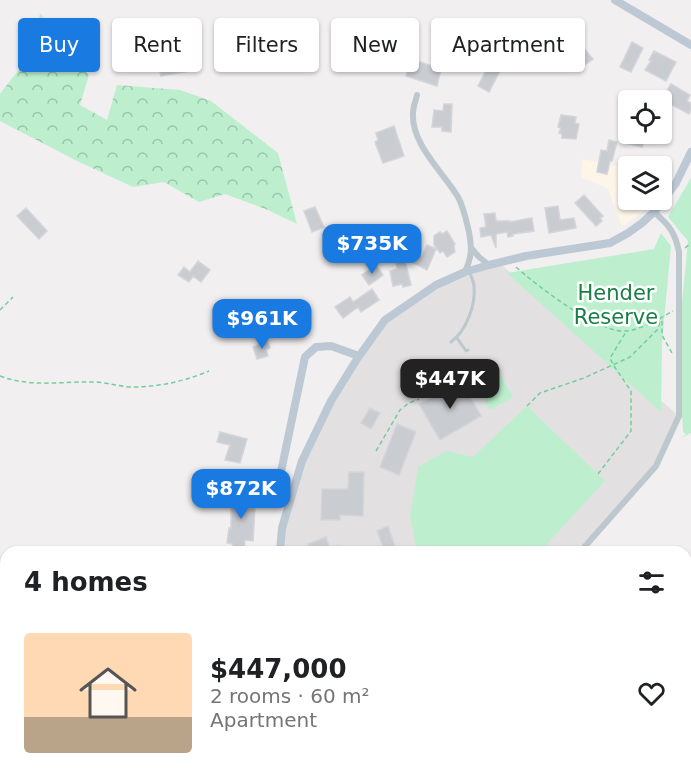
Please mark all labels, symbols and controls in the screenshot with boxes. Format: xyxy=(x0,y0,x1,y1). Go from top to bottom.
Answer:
chip: Buy xyxy=(18,18,100,72)
chip: Rent xyxy=(112,18,202,72)
chip: Filters xyxy=(214,18,319,72)
chip: New xyxy=(331,18,419,72)
chip: Apartment xyxy=(431,18,585,72)
map controls xyxy=(618,90,672,210)
button: locate xyxy=(618,90,672,144)
button: layers xyxy=(618,156,672,210)
pin: $735K xyxy=(330,224,414,275)
text: $735K xyxy=(336,231,408,255)
park label: Hender Reserve xyxy=(574,281,658,329)
pin: $961K xyxy=(220,299,304,350)
text: $961K xyxy=(226,306,298,330)
pin: $447K xyxy=(408,359,492,410)
text: $447K xyxy=(414,366,486,390)
pin: $872K xyxy=(199,469,283,520)
text: $872K xyxy=(205,476,277,500)
icon: filters xyxy=(635,566,668,599)
text: 4 homes xyxy=(24,567,148,597)
text: $447,000 xyxy=(210,654,347,684)
icon: home xyxy=(72,657,144,729)
icon: heart xyxy=(635,677,668,710)
text: 2 rooms · 60 m² xyxy=(210,684,370,708)
text: Apartment xyxy=(210,708,317,732)

